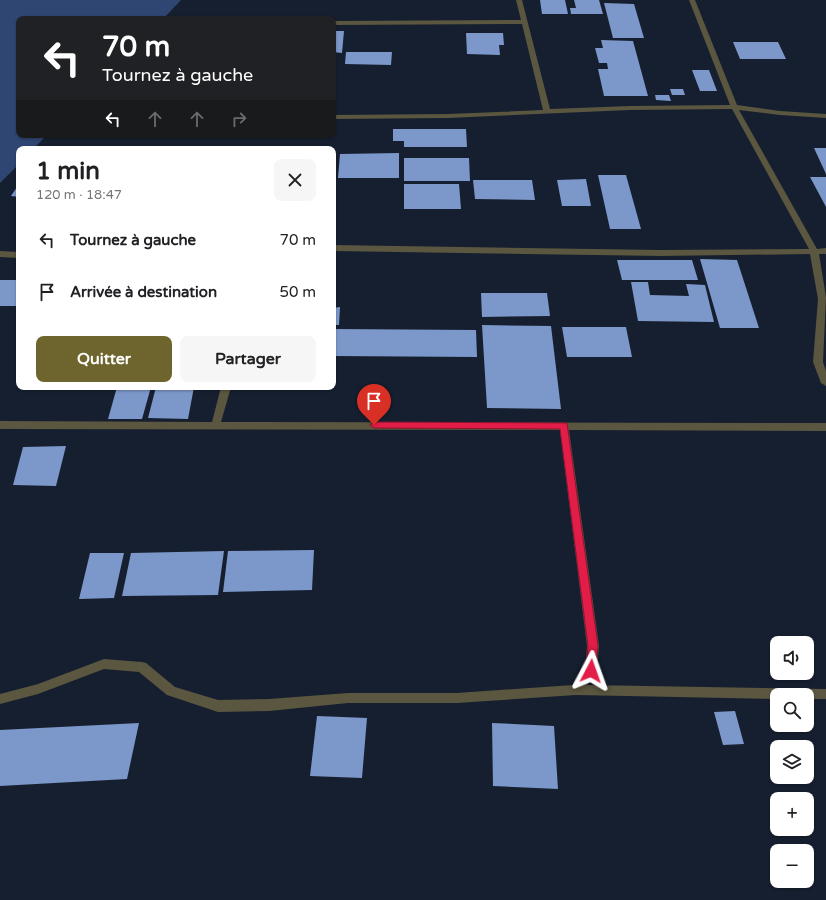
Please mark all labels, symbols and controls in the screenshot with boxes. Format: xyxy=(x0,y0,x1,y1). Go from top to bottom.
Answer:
text: 70 m xyxy=(102,30,170,64)
icon: left xyxy=(36,32,88,84)
text: Tournez à gauche xyxy=(102,64,253,86)
icon: left xyxy=(102,108,124,130)
icon: ahead xyxy=(144,108,166,130)
icon: ahead xyxy=(186,108,208,130)
icon: right xyxy=(228,108,250,130)
text: 1 min xyxy=(36,157,100,186)
button: close xyxy=(274,159,316,201)
text: 120 m · 18:47 xyxy=(36,187,122,203)
icon: left xyxy=(36,229,58,251)
text: Tournez à gauche xyxy=(70,231,196,249)
text: 70 m xyxy=(279,231,316,249)
icon: arrive xyxy=(36,281,58,303)
text: Arrivée à destination xyxy=(70,283,217,301)
text: 50 m xyxy=(279,283,316,301)
button: Quitter xyxy=(36,336,172,382)
button: Partager xyxy=(180,336,316,382)
pin xyxy=(357,384,391,425)
icon: arrive xyxy=(363,390,385,412)
map controls xyxy=(770,636,814,888)
button: sound xyxy=(770,636,814,680)
position arrow xyxy=(570,650,612,692)
button: search xyxy=(770,688,814,732)
button: layers xyxy=(770,740,814,784)
button: + xyxy=(770,792,814,836)
button: − xyxy=(770,844,814,888)

